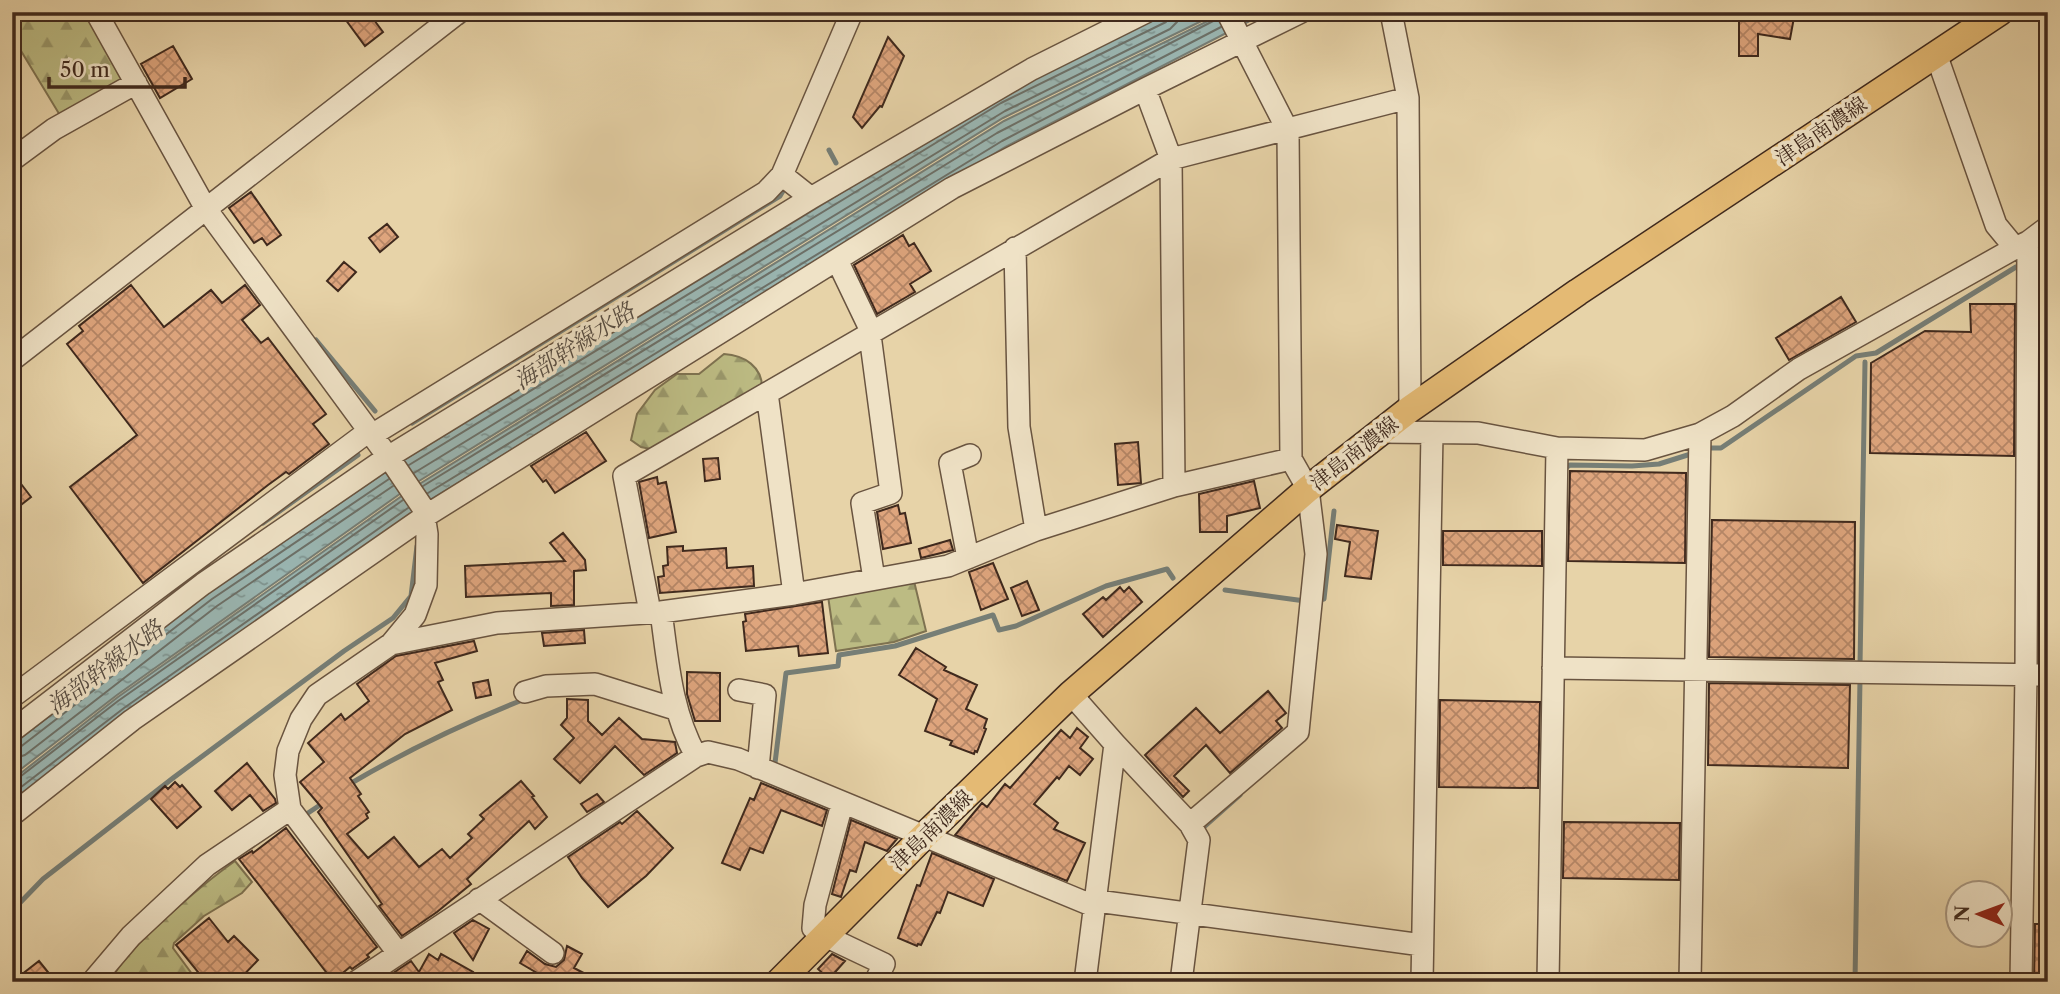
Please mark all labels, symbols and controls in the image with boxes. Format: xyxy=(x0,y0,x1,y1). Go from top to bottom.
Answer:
scale bar xyxy=(49,46,186,90)
text: 50 m xyxy=(60,57,110,82)
street label: 津島南濃線 xyxy=(1770,91,1872,171)
water label: 海部幹線水路 xyxy=(509,296,641,395)
street label: 津島南濃線 xyxy=(1305,411,1403,495)
water label: 海部幹線水路 xyxy=(41,613,170,720)
street label: 津島南濃線 xyxy=(885,785,977,875)
north arrow xyxy=(1944,878,2014,948)
text: N xyxy=(1951,905,1974,922)

